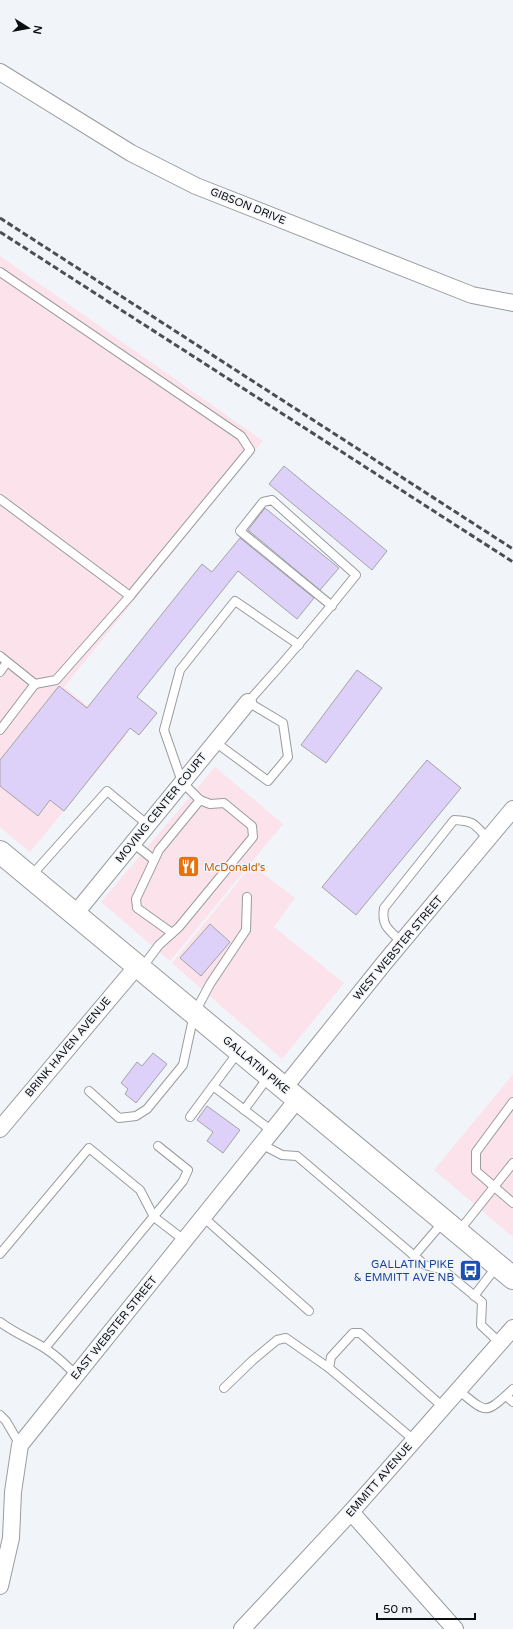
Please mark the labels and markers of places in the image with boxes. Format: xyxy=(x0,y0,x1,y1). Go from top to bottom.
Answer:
restaurant icon: McDonald's xyxy=(176,854,202,880)
place label: McDonald's xyxy=(204,861,265,874)
bus stop icon: GALLATIN PIKE & EMMITT AVE NB xyxy=(457,1257,483,1283)
place label: GALLATIN PIKE & EMMITT AVE NB xyxy=(354,1258,454,1284)

